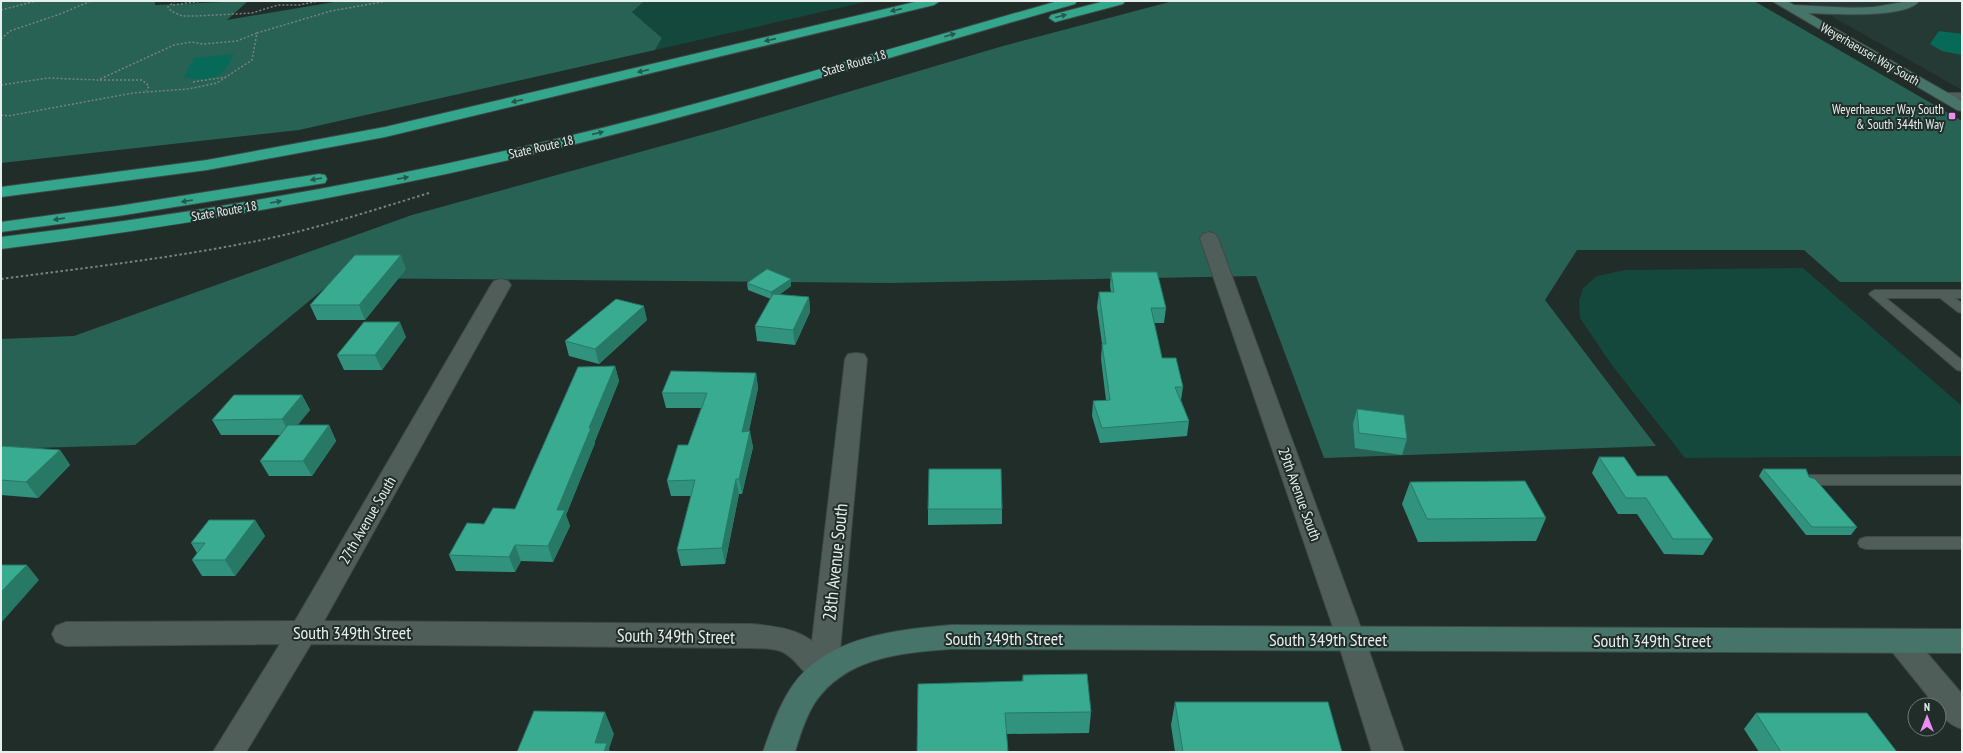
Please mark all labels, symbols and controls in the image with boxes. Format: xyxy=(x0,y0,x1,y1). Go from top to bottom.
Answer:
one-way arrow xyxy=(890,7,902,13)
one-way arrow xyxy=(1054,13,1067,19)
street label: Weyerhaeuser Way South xyxy=(1817,19,1923,89)
one-way arrow xyxy=(944,32,956,38)
one-way arrow xyxy=(763,38,776,44)
street label: State Route 18 xyxy=(820,46,888,80)
one-way arrow xyxy=(637,68,649,74)
one-way arrow xyxy=(511,98,523,104)
place label: Weyerhaeuser Way South & South 344th Way xyxy=(1832,101,1944,133)
marker: Weyerhaeuser Way South & South 344th Way xyxy=(1947,111,1957,121)
one-way arrow xyxy=(592,130,604,136)
street label: State Route 18 xyxy=(507,131,575,163)
one-way arrow xyxy=(397,174,409,180)
one-way arrow xyxy=(309,177,322,183)
street label: State Route 18 xyxy=(190,197,258,225)
one-way arrow xyxy=(181,198,193,204)
one-way arrow xyxy=(269,199,282,205)
one-way arrow xyxy=(53,216,65,222)
street label: 29th Avenue South xyxy=(1274,445,1326,543)
street label: 27th Avenue South xyxy=(334,473,400,567)
street label: 28th Avenue South xyxy=(817,502,853,622)
street label: South 349th Street xyxy=(293,621,411,644)
street label: South 349th Street xyxy=(617,623,735,649)
street label: South 349th Street xyxy=(945,627,1063,650)
street label: South 349th Street xyxy=(1269,628,1387,651)
street label: South 349th Street xyxy=(1593,629,1711,652)
north arrow xyxy=(1907,697,1947,737)
text: N xyxy=(1924,700,1930,714)

